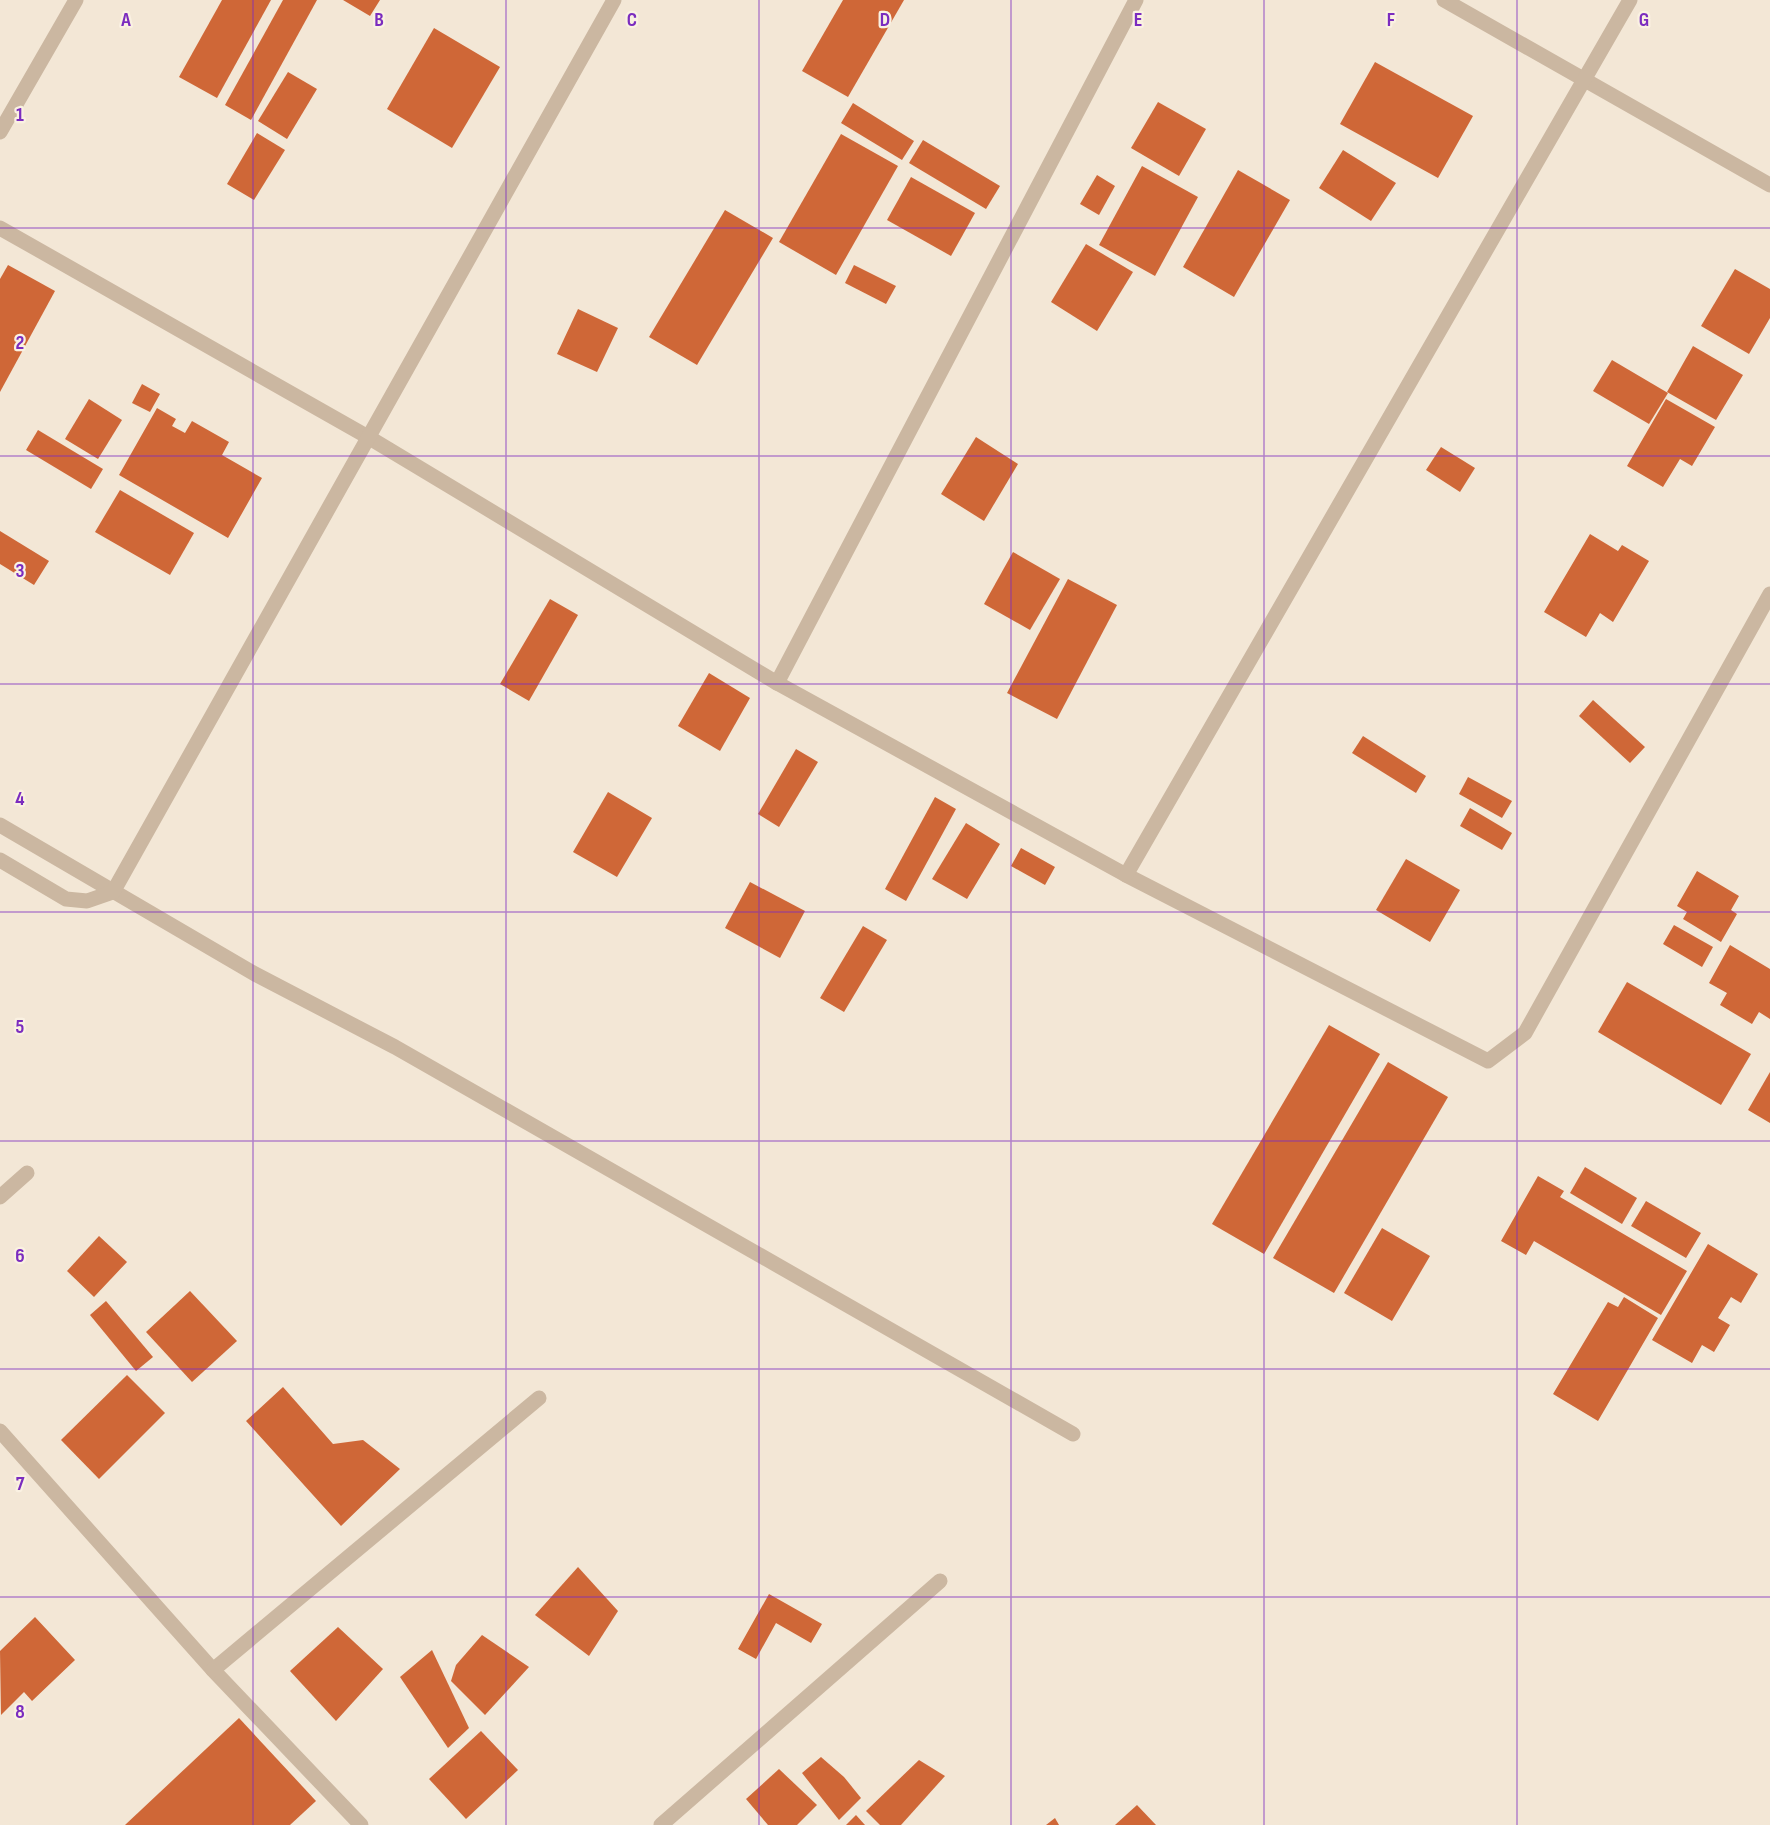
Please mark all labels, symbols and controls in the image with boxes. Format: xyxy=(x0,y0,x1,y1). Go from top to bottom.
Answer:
text: A xyxy=(120,8,131,32)
text: B xyxy=(374,8,384,32)
text: C xyxy=(627,8,637,32)
text: D xyxy=(880,8,890,32)
text: E xyxy=(1134,8,1142,32)
text: F xyxy=(1387,8,1395,32)
text: G xyxy=(1639,8,1649,32)
text: 1 xyxy=(16,103,24,127)
text: 2 xyxy=(16,331,24,355)
text: 3 xyxy=(16,559,25,583)
text: 4 xyxy=(15,787,25,811)
text: 5 xyxy=(16,1015,25,1039)
text: 6 xyxy=(15,1244,25,1268)
text: 7 xyxy=(16,1472,25,1496)
text: 8 xyxy=(15,1700,25,1724)

